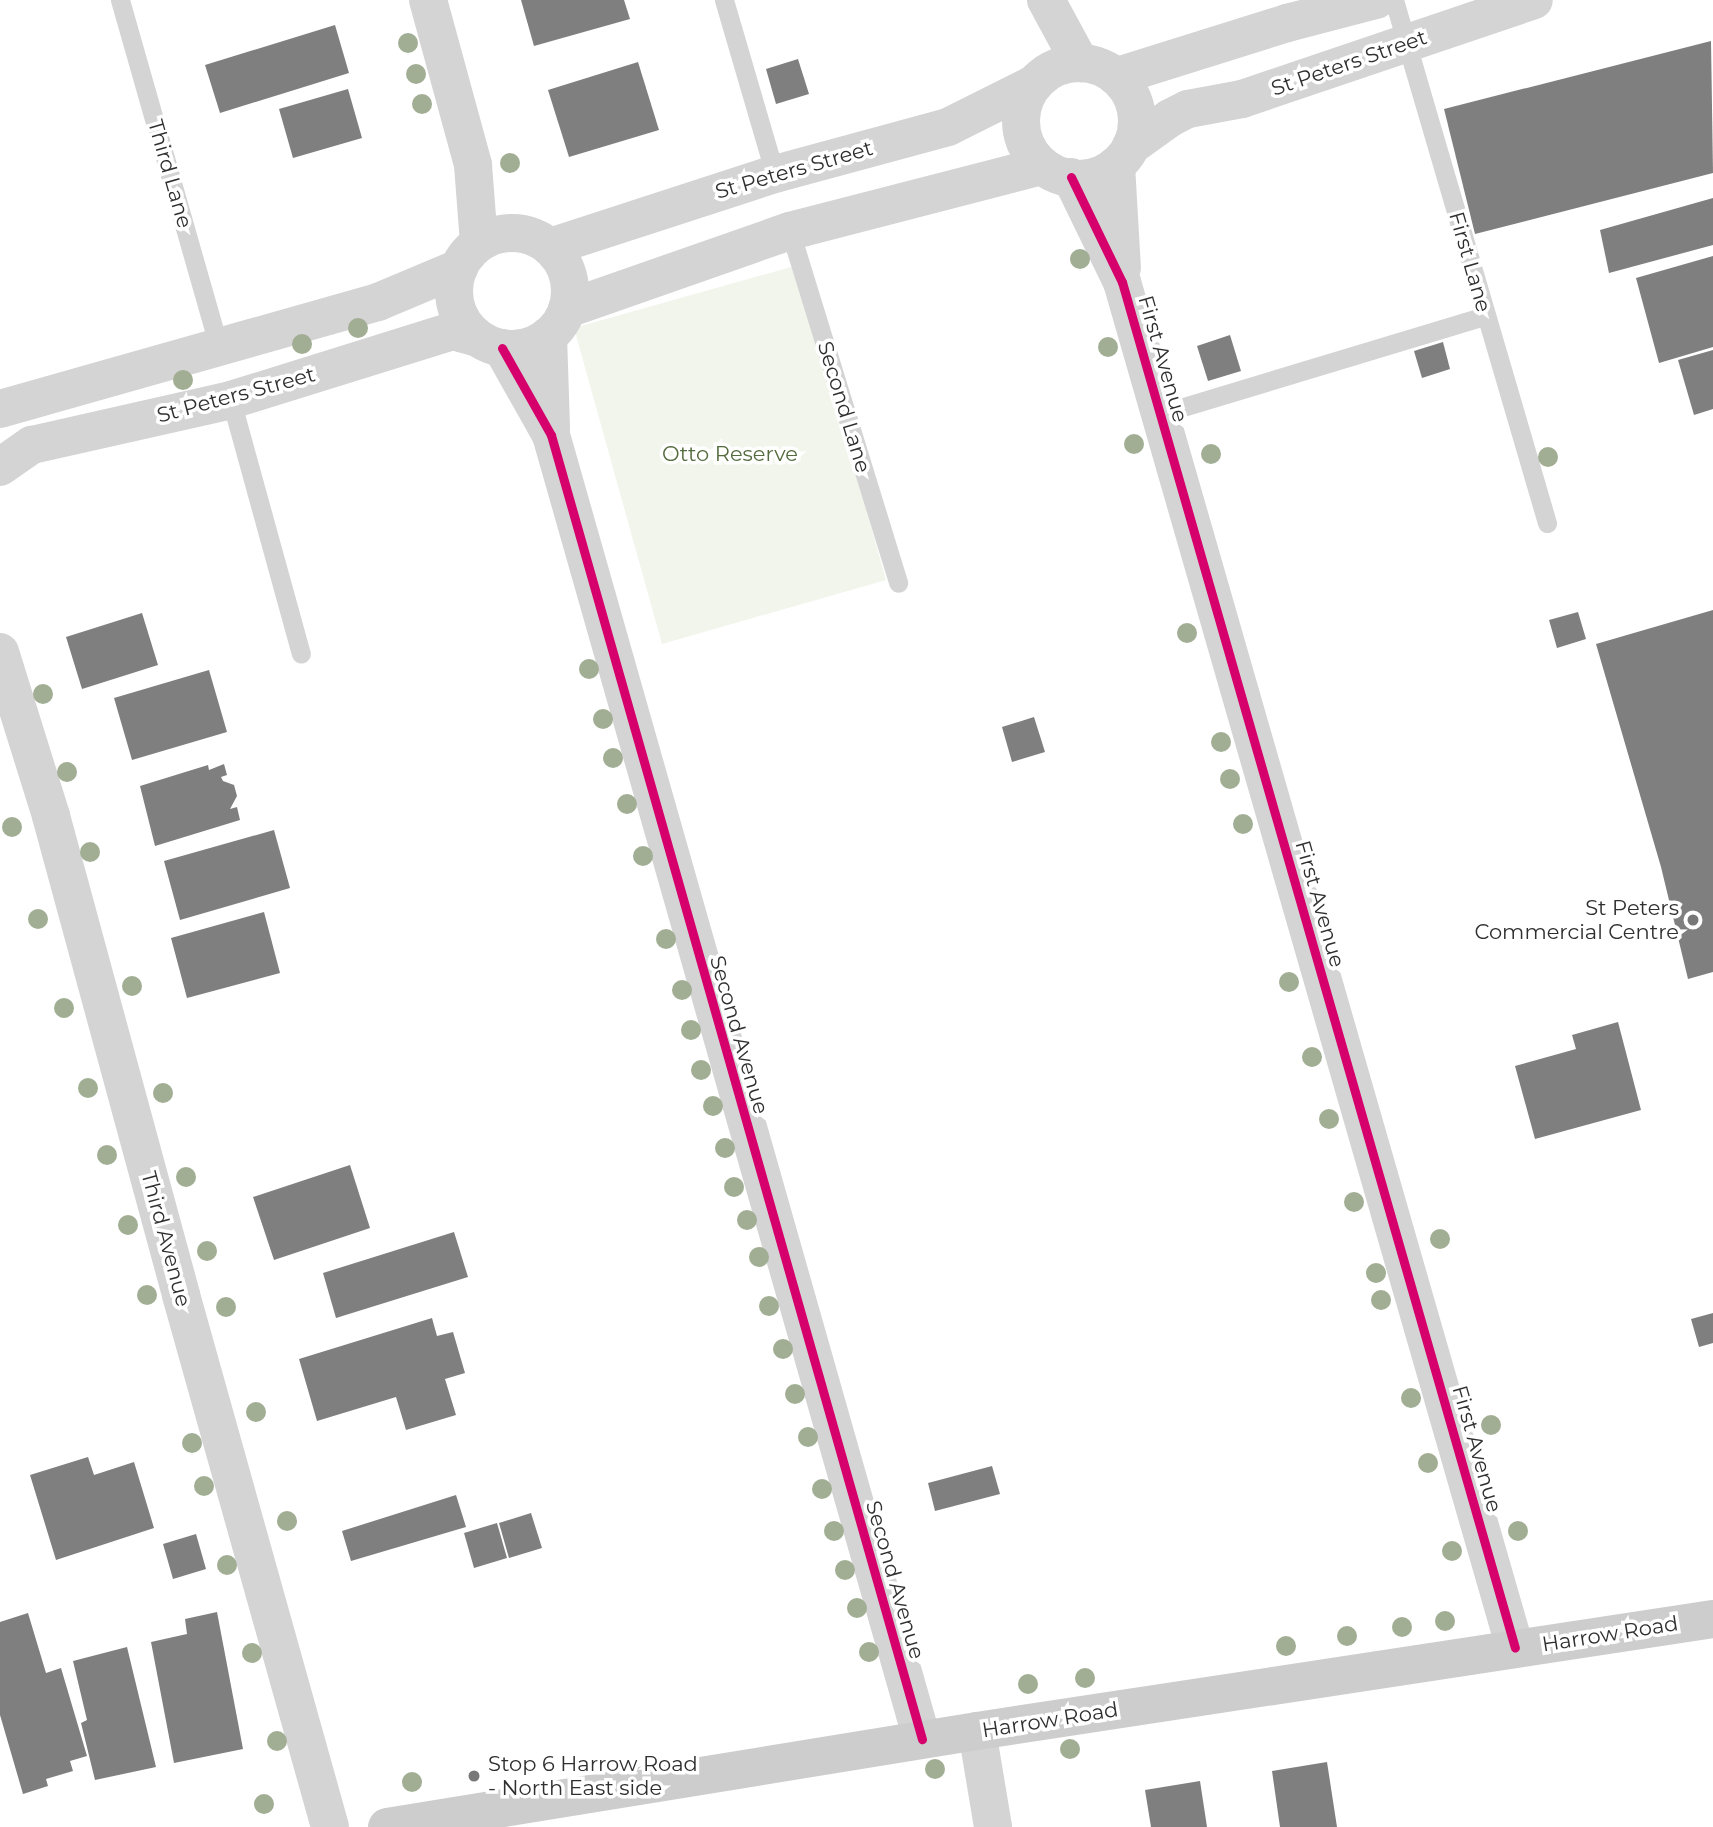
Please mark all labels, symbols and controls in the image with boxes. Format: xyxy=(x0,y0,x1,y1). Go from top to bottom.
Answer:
street label: St Peters Street xyxy=(1268,25,1430,101)
street label: Third Lane xyxy=(143,117,197,231)
street label: St Peters Street xyxy=(712,135,876,205)
street label: First Lane xyxy=(1444,209,1496,315)
street label: First Avenue xyxy=(1133,293,1193,425)
street label: Second Lane xyxy=(812,338,876,476)
street label: St Peters Street xyxy=(154,362,318,428)
park label: Otto Reserve xyxy=(662,441,798,467)
street label: First Avenue xyxy=(1290,838,1350,970)
place label: St Peters Commercial Centre xyxy=(1475,895,1679,945)
marker: St Peters Commercial Centre xyxy=(1685,912,1701,928)
street label: Second Avenue xyxy=(704,953,774,1117)
street label: Third Avenue xyxy=(136,1169,196,1309)
street label: First Avenue xyxy=(1447,1383,1507,1515)
street label: Second Avenue xyxy=(860,1498,930,1662)
street label: Harrow Road xyxy=(1540,1611,1680,1657)
street label: Harrow Road xyxy=(980,1697,1120,1743)
place label: Stop 6 Harrow Road - North East side xyxy=(488,1751,698,1801)
marker: Stop 6 Harrow Road - North East side xyxy=(466,1768,482,1784)

